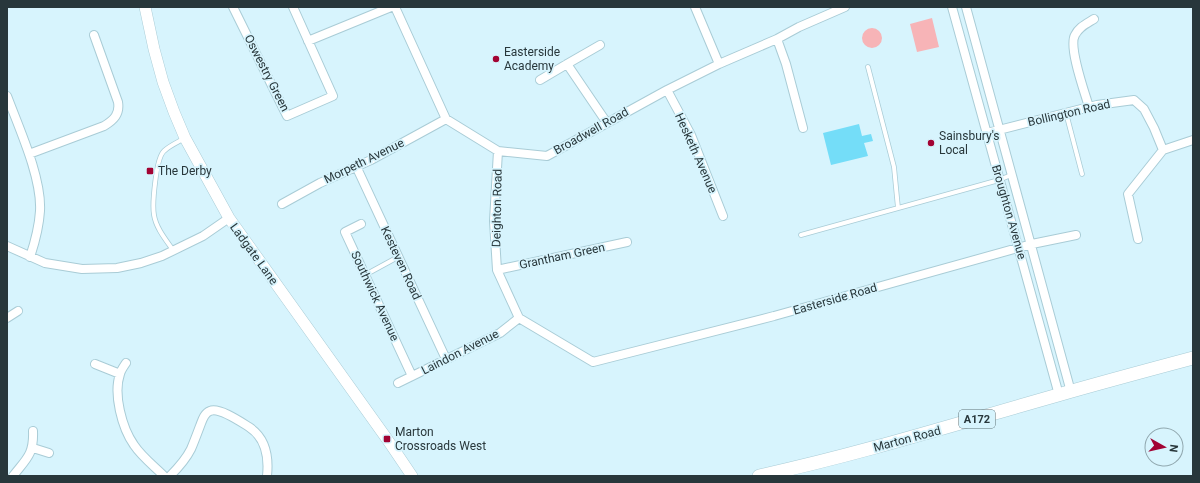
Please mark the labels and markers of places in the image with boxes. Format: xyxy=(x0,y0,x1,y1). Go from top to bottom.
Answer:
place label: Easterside Academy xyxy=(504,45,560,73)
marker: Easterside Academy xyxy=(491,54,501,64)
place label: Sainsbury's Local xyxy=(939,129,1000,157)
marker: Sainsbury's Local xyxy=(926,138,936,148)
place label: The Derby xyxy=(158,164,212,178)
marker: The Derby xyxy=(145,166,155,176)
place label: Marton Crossroads West xyxy=(395,425,486,453)
marker: Marton Crossroads West xyxy=(382,434,392,444)

